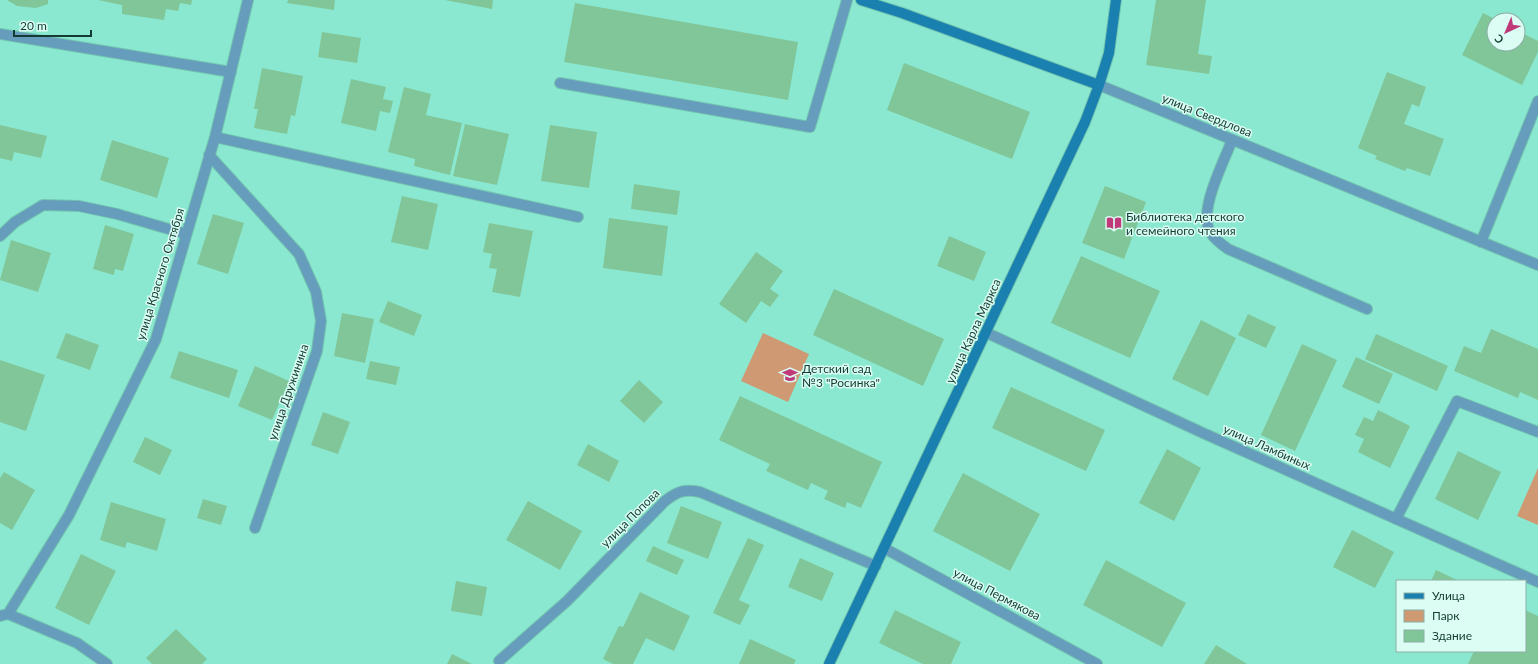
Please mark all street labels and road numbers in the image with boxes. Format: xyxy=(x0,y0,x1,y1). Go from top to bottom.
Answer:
street label: улица Свердлова xyxy=(1160,90,1254,140)
street label: улица Красного Октября xyxy=(133,206,187,342)
street label: улица Карла Маркса xyxy=(942,276,1004,386)
street label: улица Дружинина xyxy=(265,342,311,442)
street label: улица Ламбиных xyxy=(1221,421,1313,473)
street label: улица Попова xyxy=(598,486,662,550)
street label: улица Пермякова xyxy=(951,565,1043,623)

